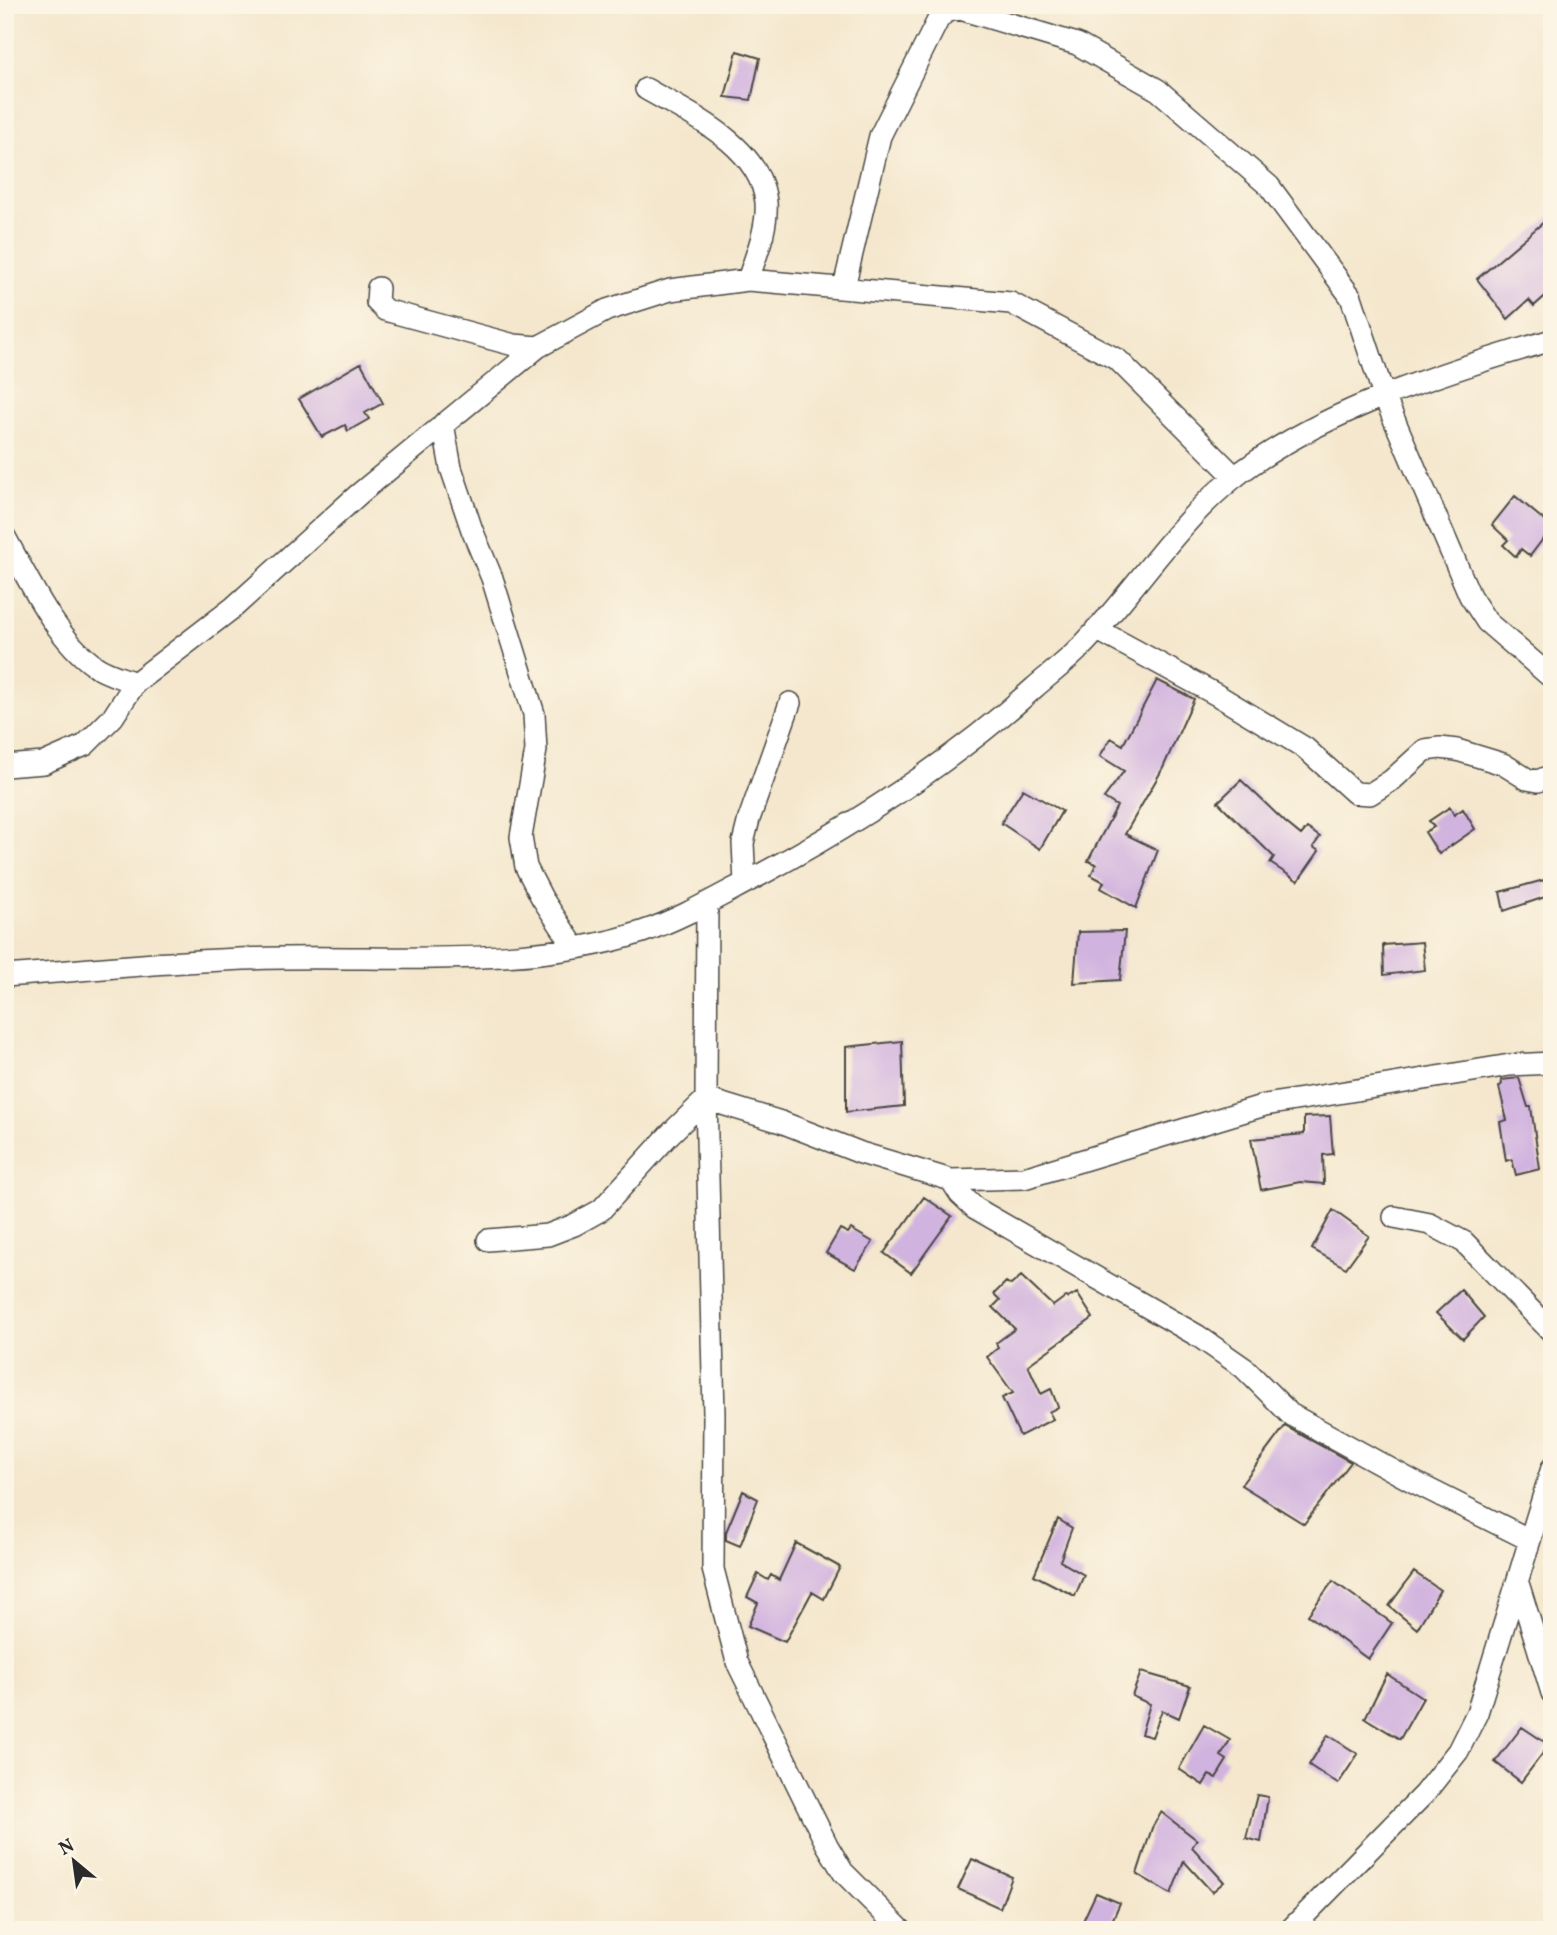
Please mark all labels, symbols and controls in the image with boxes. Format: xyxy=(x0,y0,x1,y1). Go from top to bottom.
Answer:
north arrow xyxy=(38,1826,108,1896)
text: N xyxy=(54,1833,79,1863)

